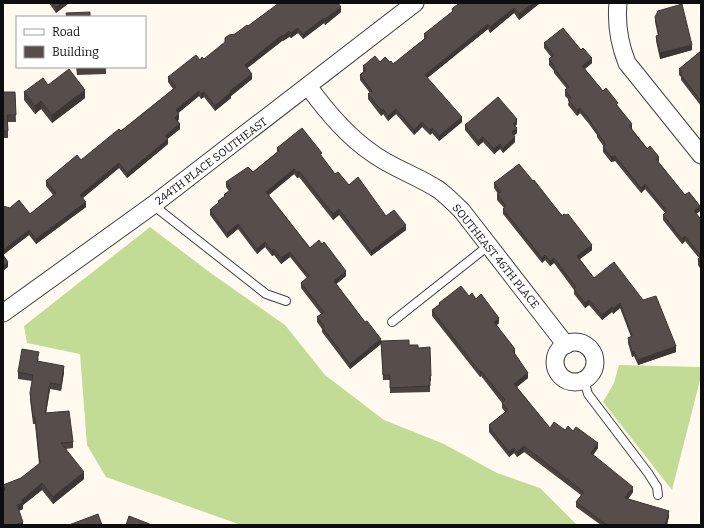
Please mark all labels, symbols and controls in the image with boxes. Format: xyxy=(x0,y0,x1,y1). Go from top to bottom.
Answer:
legend xyxy=(16,16,146,68)
text: Road xyxy=(52,25,80,39)
text: Building xyxy=(52,45,99,59)
street label: 244TH PLACE SOUTHEAST xyxy=(153,115,270,208)
street label: SOUTHEAST 46TH PLACE xyxy=(449,201,542,311)

